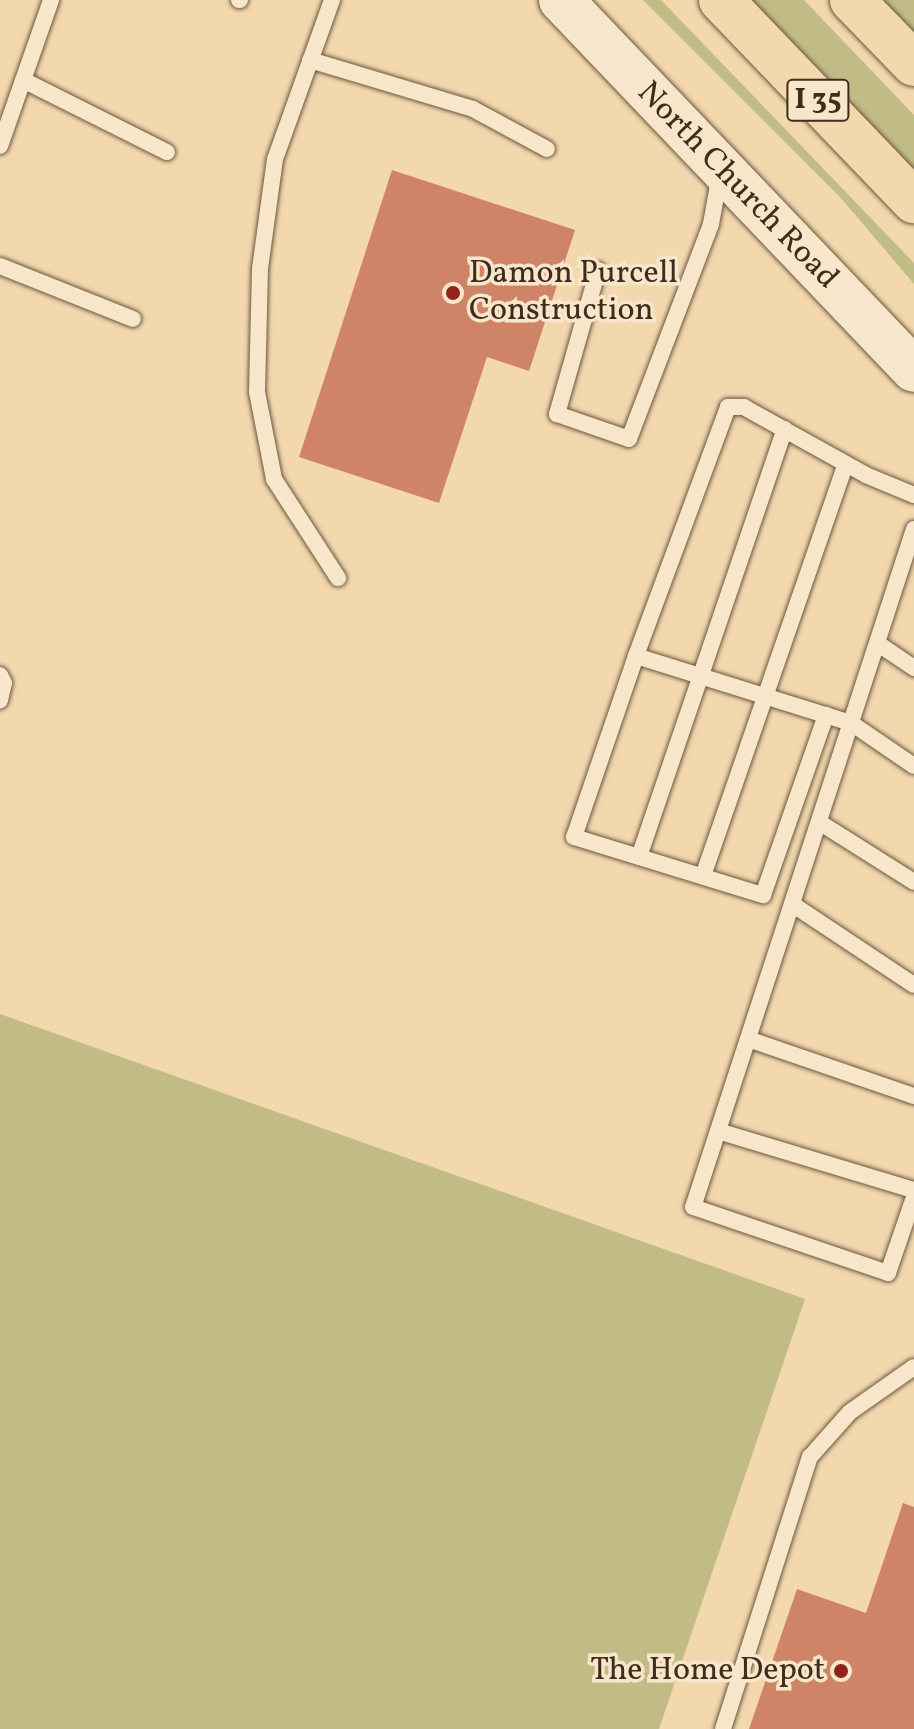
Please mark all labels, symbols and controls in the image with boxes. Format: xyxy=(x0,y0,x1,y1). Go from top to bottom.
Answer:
street label: North Church Road xyxy=(628,74,846,298)
road number: I 35 xyxy=(786,74,850,126)
place label: Damon Purcell Construction xyxy=(469,256,678,331)
marker: Damon Purcell Construction xyxy=(444,284,462,302)
place label: The Home Depot xyxy=(590,1652,825,1690)
marker: The Home Depot xyxy=(832,1662,850,1680)

